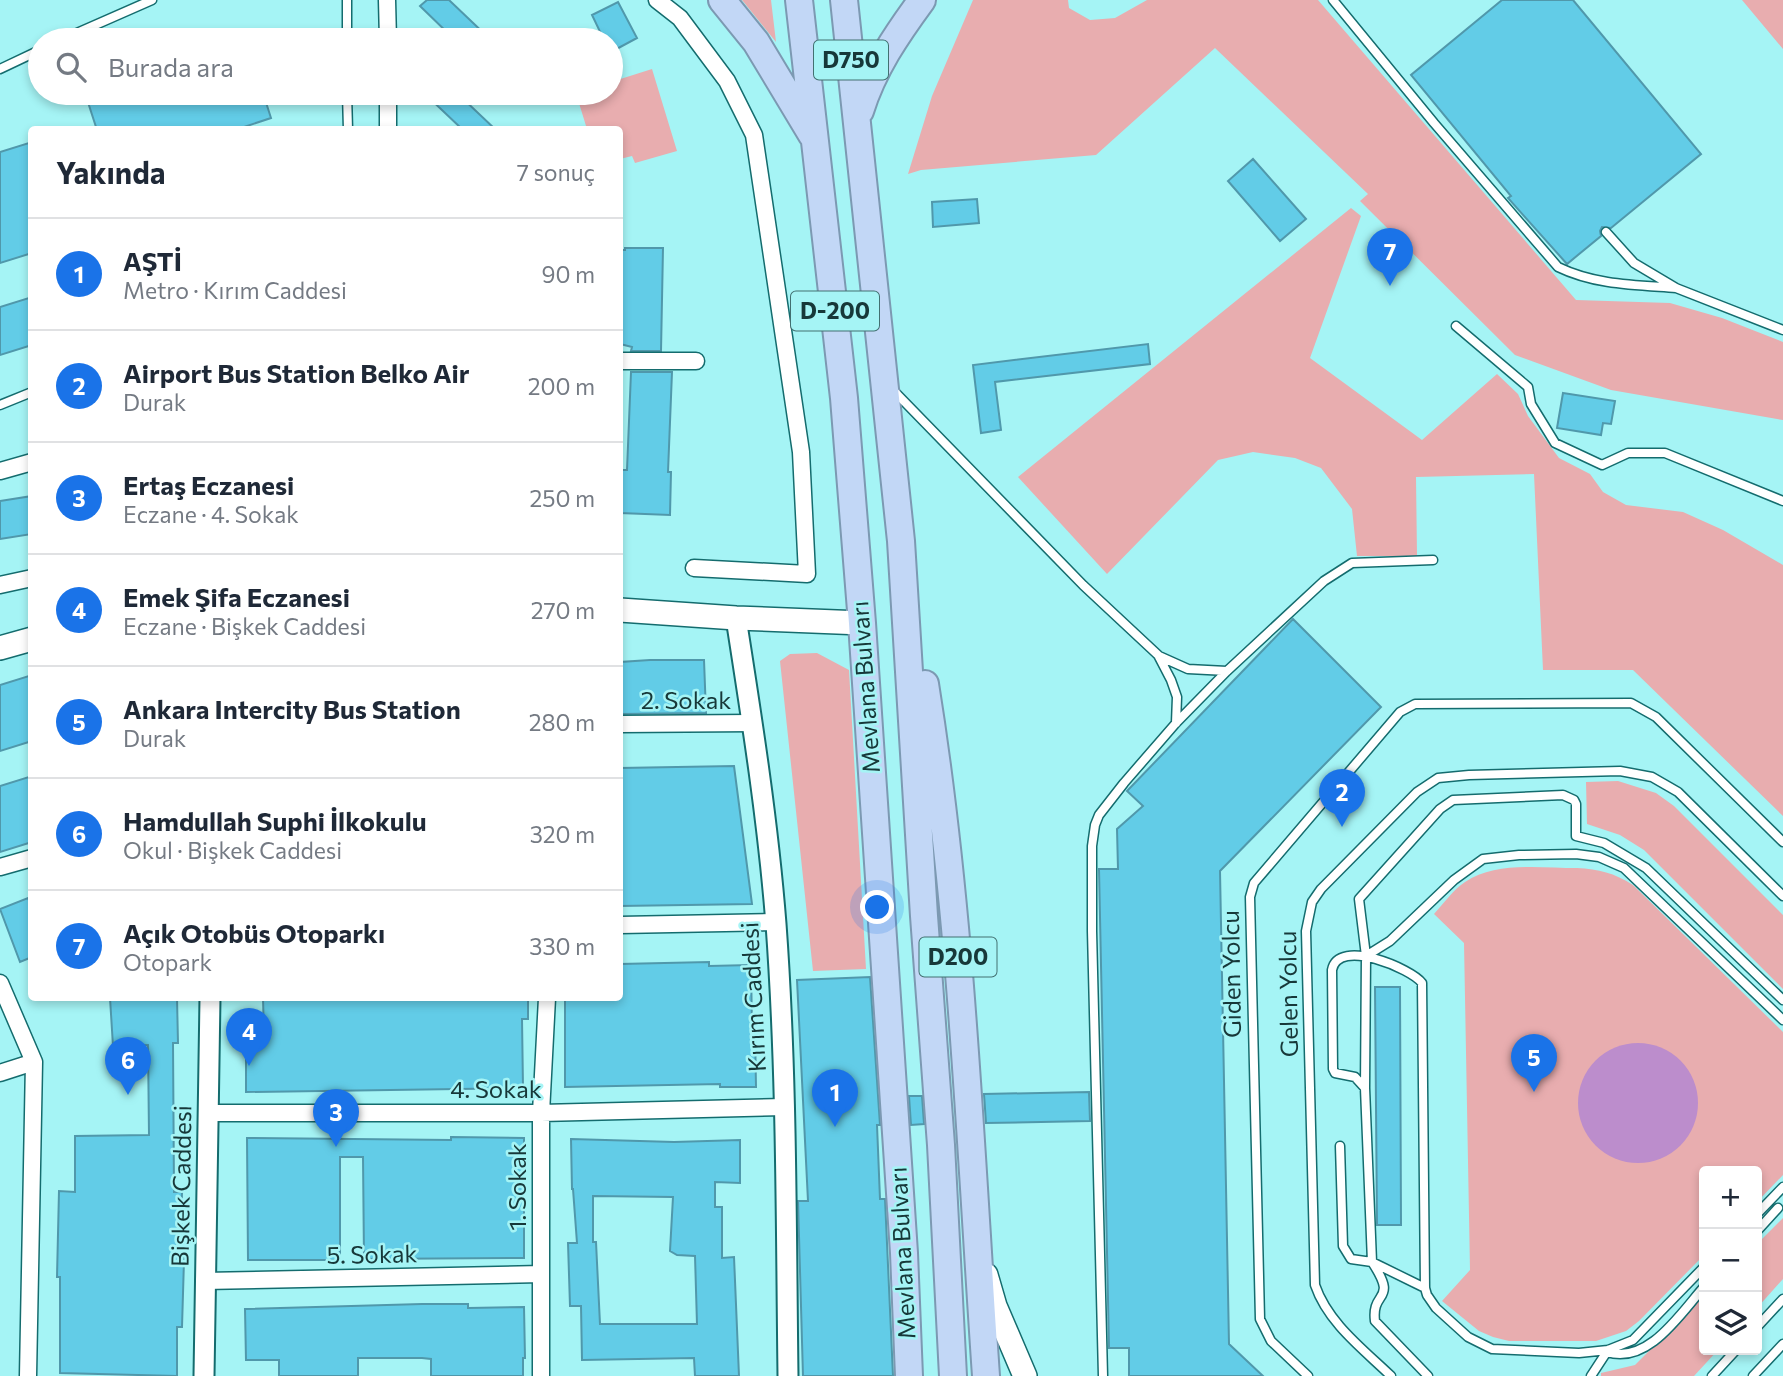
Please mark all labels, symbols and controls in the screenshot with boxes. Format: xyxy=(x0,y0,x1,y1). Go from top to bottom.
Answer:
search box xyxy=(28,28,623,105)
road number: D750 xyxy=(814,40,888,80)
icon: search xyxy=(52,48,90,86)
text: Burada ara xyxy=(108,51,234,82)
text: Yakında xyxy=(56,153,166,190)
text: 7 sonuç xyxy=(517,158,595,186)
pin: 7 xyxy=(1367,228,1413,286)
text: AŞTİ xyxy=(123,245,182,276)
text: 1 xyxy=(74,260,84,288)
text: 90 m xyxy=(542,260,595,288)
text: Metro · Kırım Caddesi xyxy=(123,276,347,304)
road number: D-200 xyxy=(791,292,879,330)
text: Airport Bus Station Belko Air xyxy=(123,357,470,388)
text: 2 xyxy=(72,372,86,400)
text: 200 m xyxy=(528,372,595,400)
text: Durak xyxy=(123,388,186,416)
text: Ertaş Eczanesi xyxy=(123,469,294,500)
text: 3 xyxy=(72,484,86,512)
text: 250 m xyxy=(530,484,595,512)
text: Eczane · 4. Sokak xyxy=(123,500,299,528)
text: Emek Şifa Eczanesi xyxy=(123,581,350,612)
text: 4 xyxy=(72,596,86,624)
text: 270 m xyxy=(531,596,595,624)
street label: Mevlana Bulvarı xyxy=(844,600,885,774)
text: Eczane · Bişkek Caddesi xyxy=(123,612,366,640)
street label: 2. Sokak xyxy=(641,685,731,714)
text: Ankara Intercity Bus Station xyxy=(123,693,461,724)
text: 5 xyxy=(72,708,86,736)
text: 280 m xyxy=(529,708,595,736)
text: Durak xyxy=(123,724,186,752)
pin: 2 xyxy=(1319,769,1365,827)
text: Hamdullah Suphi İlkokulu xyxy=(123,805,427,836)
text: 6 xyxy=(72,820,86,848)
text: 320 m xyxy=(530,820,595,848)
text: Okul · Bişkek Caddesi xyxy=(123,836,342,864)
your location xyxy=(860,890,894,924)
street label: Giden Yolcu xyxy=(1215,910,1246,1038)
text: Açık Otobüs Otoparkı xyxy=(123,917,385,948)
street label: Kırım Caddesi xyxy=(734,921,771,1073)
street label: Gelen Yolcu xyxy=(1272,931,1303,1058)
text: 7 xyxy=(73,932,85,960)
text: 330 m xyxy=(529,932,595,960)
road number: D200 xyxy=(920,938,996,976)
text: Otopark xyxy=(123,948,212,976)
pin: 4 xyxy=(226,1008,272,1066)
pin: 5 xyxy=(1511,1034,1557,1092)
pin: 6 xyxy=(105,1037,151,1095)
pin: 1 xyxy=(812,1069,858,1127)
street label: 4. Sokak xyxy=(450,1074,542,1103)
pin: 3 xyxy=(313,1089,359,1147)
street label: Bişkek Caddesi xyxy=(165,1105,196,1267)
street label: 1. Sokak xyxy=(502,1143,531,1231)
street label: Mevlana Bulvarı xyxy=(883,1166,920,1340)
map controls xyxy=(1699,1166,1762,1355)
button: + xyxy=(1699,1166,1762,1229)
button: − xyxy=(1699,1229,1762,1292)
street label: 5. Sokak xyxy=(326,1238,418,1269)
button: layers xyxy=(1699,1292,1762,1355)

